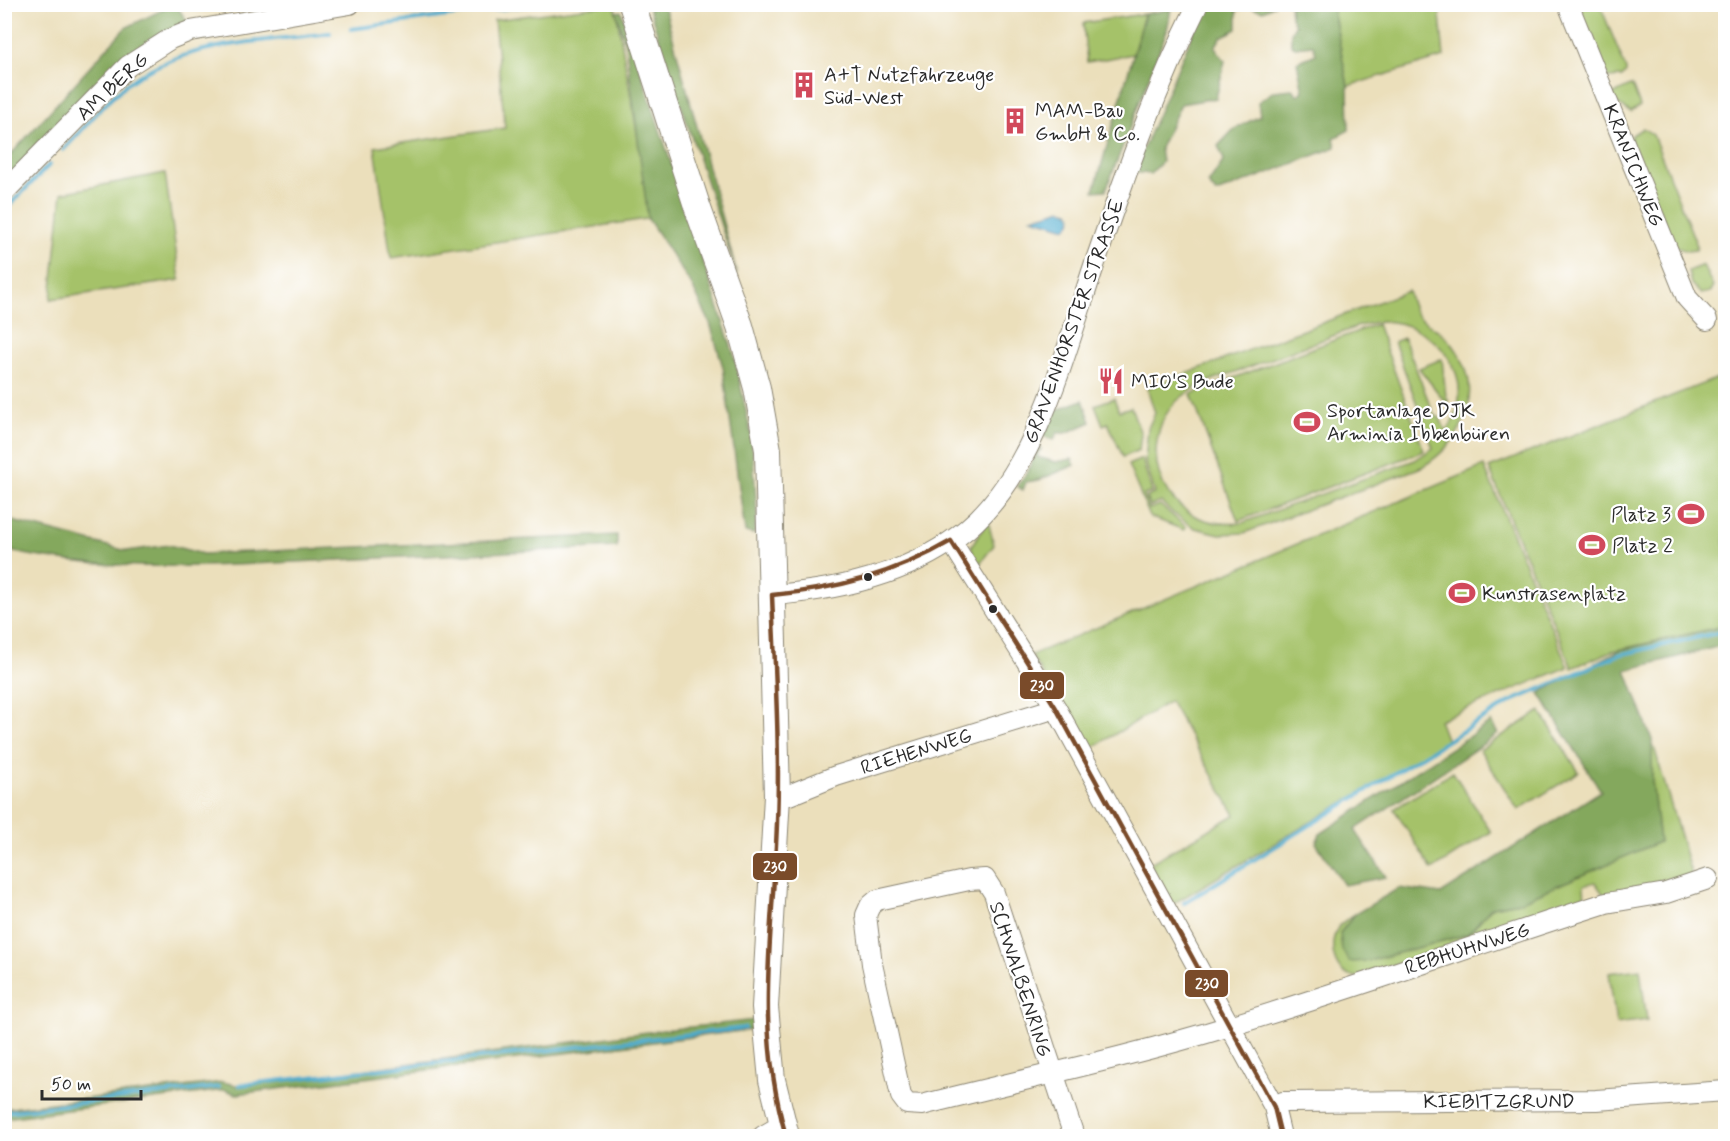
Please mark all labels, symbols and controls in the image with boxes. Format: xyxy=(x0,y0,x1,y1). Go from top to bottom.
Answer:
street label: AM BERG xyxy=(71,47,155,127)
place label: A+T Nutzfahrzeuge Süd-West xyxy=(824,62,994,112)
building icon: A+T Nutzfahrzeuge Süd-West xyxy=(789,70,819,100)
place label: MAM-Bau GmbH & Co. xyxy=(1035,98,1140,148)
street label: KRANICHWEG xyxy=(1596,100,1669,231)
building icon: MAM-Bau GmbH & Co. xyxy=(1000,106,1030,136)
street label: GRAVENHORSTER STRASSE xyxy=(1018,196,1131,448)
restaurant icon: MIO'S Bude xyxy=(1096,366,1126,396)
place label: MIO'S Bude xyxy=(1131,369,1234,396)
place label: Sportanlage DJK Arminia Ibbenbüren xyxy=(1327,398,1510,448)
sports icon: Sportanlage DJK Arminia Ibbenbüren xyxy=(1292,407,1322,437)
sports icon: Platz 3 xyxy=(1676,499,1706,529)
place label: Platz 3 xyxy=(1611,502,1671,529)
sports icon: Platz 2 xyxy=(1577,530,1607,560)
place label: Platz 2 xyxy=(1612,533,1673,560)
unlabelled marker xyxy=(862,571,874,583)
sports icon: Kunstrasenplatz xyxy=(1447,578,1477,608)
place label: Kunstrasenplatz xyxy=(1482,581,1626,608)
unlabelled marker xyxy=(987,603,999,615)
line badge: 230 xyxy=(1019,671,1065,700)
text: 230 xyxy=(1030,676,1054,697)
street label: RIEHENWEG xyxy=(857,723,975,782)
line badge: 230 xyxy=(752,852,798,881)
text: 230 xyxy=(763,857,787,878)
street label: SCHWALBENRING xyxy=(982,898,1057,1060)
street label: REBHUHNWEG xyxy=(1401,916,1533,982)
line badge: 230 xyxy=(1184,969,1229,998)
text: 230 xyxy=(1195,974,1219,995)
scale bar xyxy=(42,1063,141,1101)
text: 50 m xyxy=(51,1073,91,1097)
street label: KIEBITZGRUND xyxy=(1423,1089,1575,1116)

